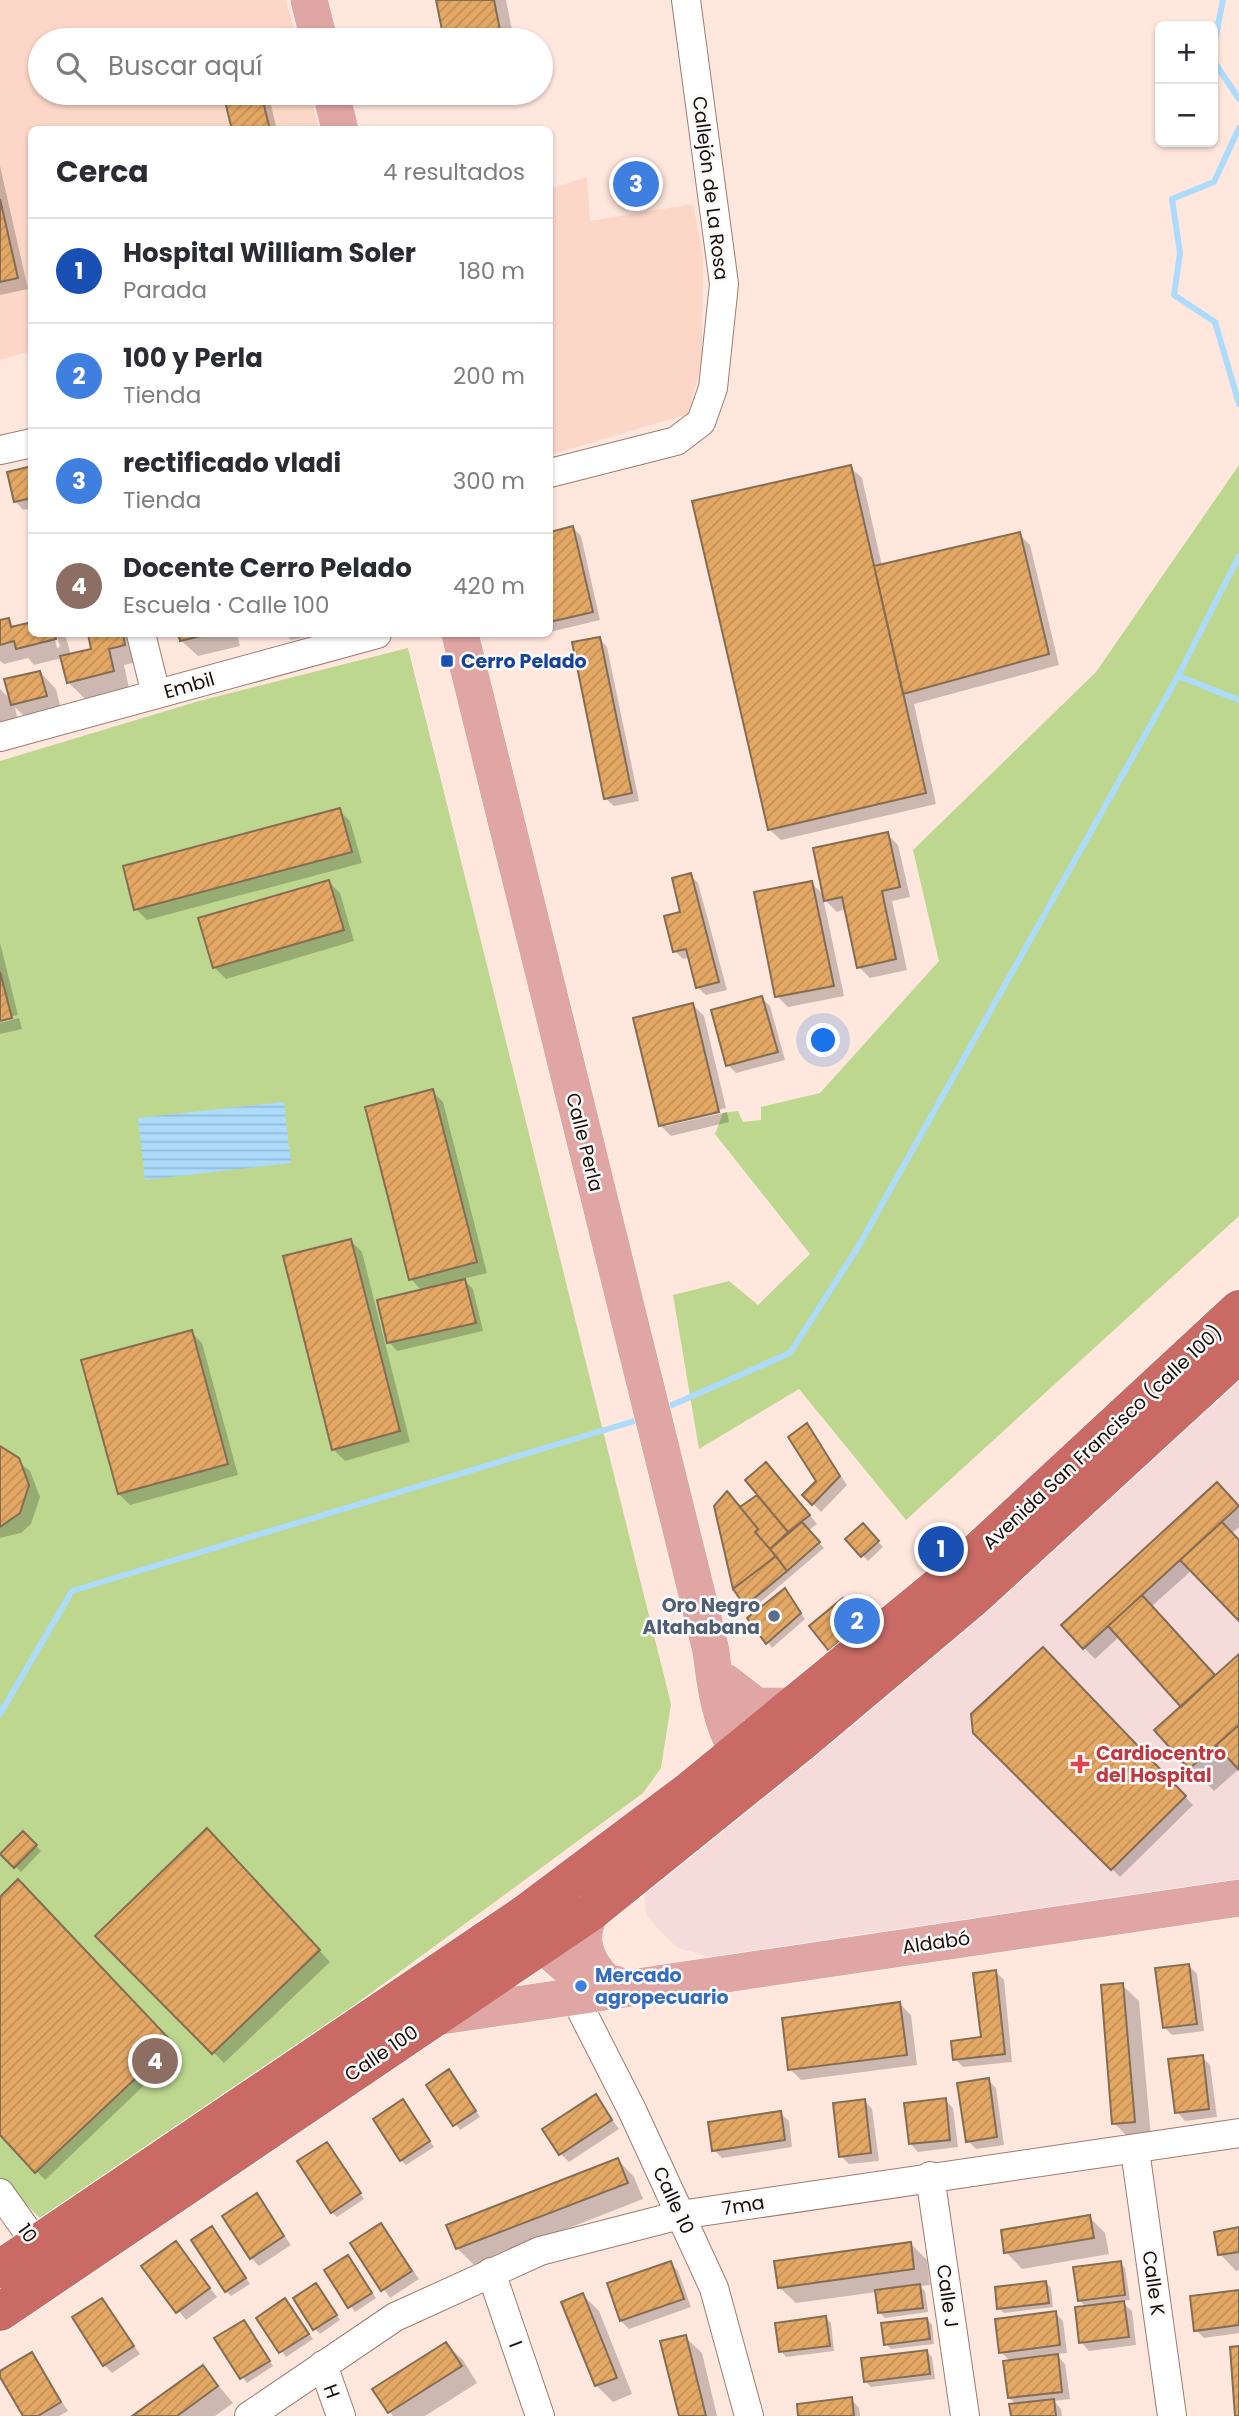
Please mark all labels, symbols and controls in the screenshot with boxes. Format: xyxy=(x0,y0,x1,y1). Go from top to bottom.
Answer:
map controls xyxy=(1155,21,1218,147)
button: + xyxy=(1155,21,1218,84)
search box xyxy=(28,28,553,105)
icon: search xyxy=(52,48,90,86)
text: Buscar aquí xyxy=(108,48,262,84)
button: − xyxy=(1155,84,1218,147)
street label: Callejón de La Rosa xyxy=(686,95,735,282)
text: Cerca xyxy=(56,150,149,193)
text: 4 resultados xyxy=(383,156,525,188)
pin: 3 xyxy=(613,158,659,210)
text: Hospital William Soler xyxy=(123,235,416,271)
text: 1 xyxy=(75,255,83,287)
text: 180 m xyxy=(459,255,525,287)
text: Parada xyxy=(123,274,207,306)
text: 100 y Perla xyxy=(123,340,263,376)
text: 2 xyxy=(72,360,86,392)
text: 200 m xyxy=(453,360,525,392)
text: Tienda xyxy=(123,379,201,411)
text: rectificado vladi xyxy=(123,445,341,481)
text: 3 xyxy=(72,465,86,497)
text: 300 m xyxy=(453,465,525,497)
text: Tienda xyxy=(123,484,201,516)
text: Docente Cerro Pelado xyxy=(123,550,412,586)
text: 4 xyxy=(71,570,87,602)
text: 420 m xyxy=(453,570,525,602)
text: Escuela · Calle 100 xyxy=(123,589,329,621)
place label: Cerro Pelado xyxy=(461,648,587,675)
marker: Cerro Pelado xyxy=(439,653,455,669)
street label: Embil xyxy=(161,665,218,706)
your location xyxy=(806,1023,840,1057)
street label: Calle Perla xyxy=(559,1090,610,1194)
street label: Avenida San Francisco (calle 100) xyxy=(977,1319,1228,1556)
pin: 1 xyxy=(918,1523,964,1575)
place label: Oro Negro Altahabana xyxy=(643,1592,760,1641)
pin: 2 xyxy=(834,1595,880,1647)
marker: Oro Negro Altahabana xyxy=(766,1608,782,1624)
place label: Cardiocentro del Hospital xyxy=(1096,1740,1226,1789)
marker: Cardiocentro del Hospital xyxy=(1070,1754,1090,1774)
street label: Aldabó xyxy=(900,1924,972,1961)
place label: Mercado agropecuario xyxy=(595,1962,729,2011)
marker: Mercado agropecuario xyxy=(573,1978,589,1994)
street label: Calle 100 xyxy=(339,2019,424,2088)
pin: 4 xyxy=(132,2035,178,2087)
street label: Calle 10 xyxy=(646,2162,701,2238)
street label: 7ma xyxy=(720,2189,766,2222)
street label: 10 xyxy=(11,2218,44,2249)
street label: Calle K xyxy=(1136,2249,1171,2317)
street label: Calle J xyxy=(930,2263,965,2330)
street label: I xyxy=(502,2337,529,2351)
street label: H xyxy=(317,2380,346,2402)

